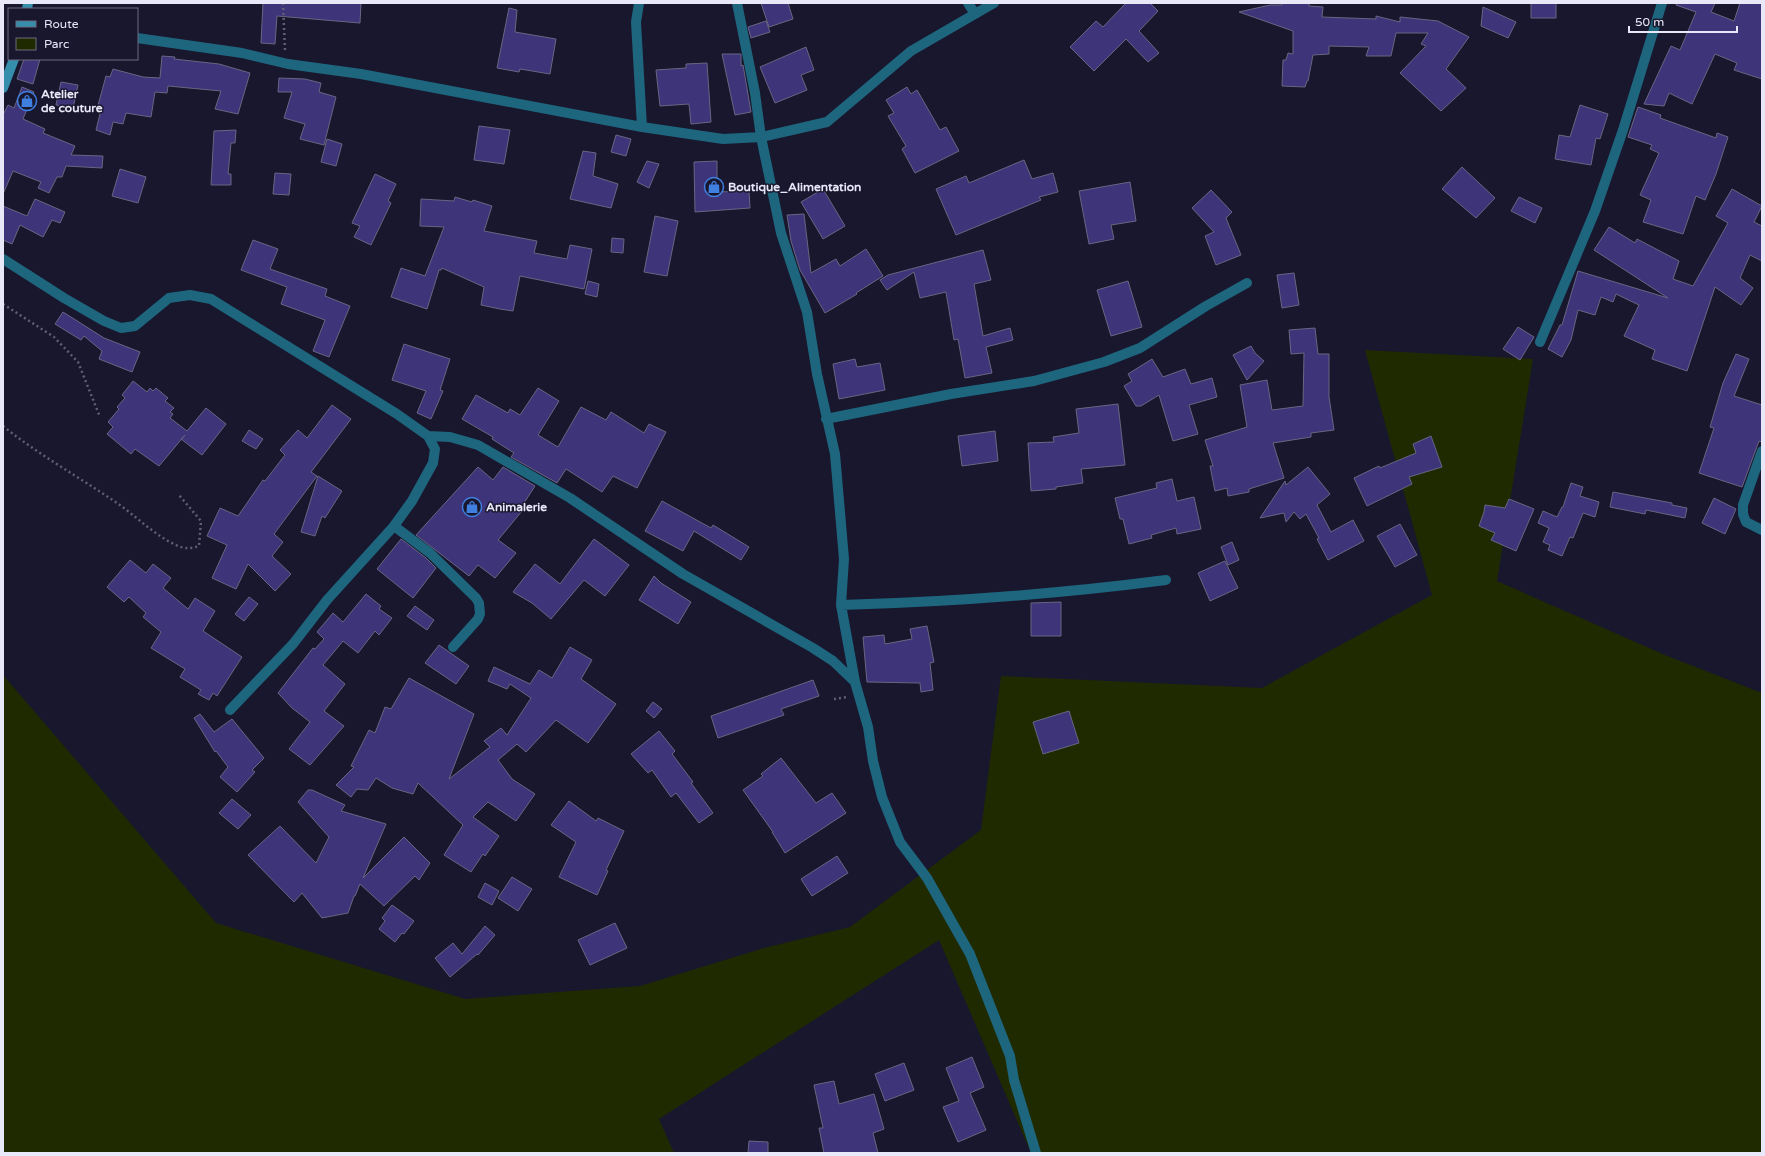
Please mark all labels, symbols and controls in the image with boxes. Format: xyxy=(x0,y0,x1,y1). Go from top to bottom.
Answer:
legend xyxy=(8,8,138,60)
scale bar xyxy=(1629,8,1737,34)
text: 50 m xyxy=(1635,15,1664,29)
text: Route xyxy=(44,17,79,31)
text: Parc xyxy=(44,37,69,51)
place label: Atelier de couture xyxy=(41,87,103,115)
shop icon: Atelier de couture xyxy=(16,90,38,112)
shop icon: Boutique_Alimentation xyxy=(703,176,725,198)
place label: Boutique_Alimentation xyxy=(728,180,861,195)
shop icon: Animalerie xyxy=(461,496,483,518)
place label: Animalerie xyxy=(486,500,547,514)

